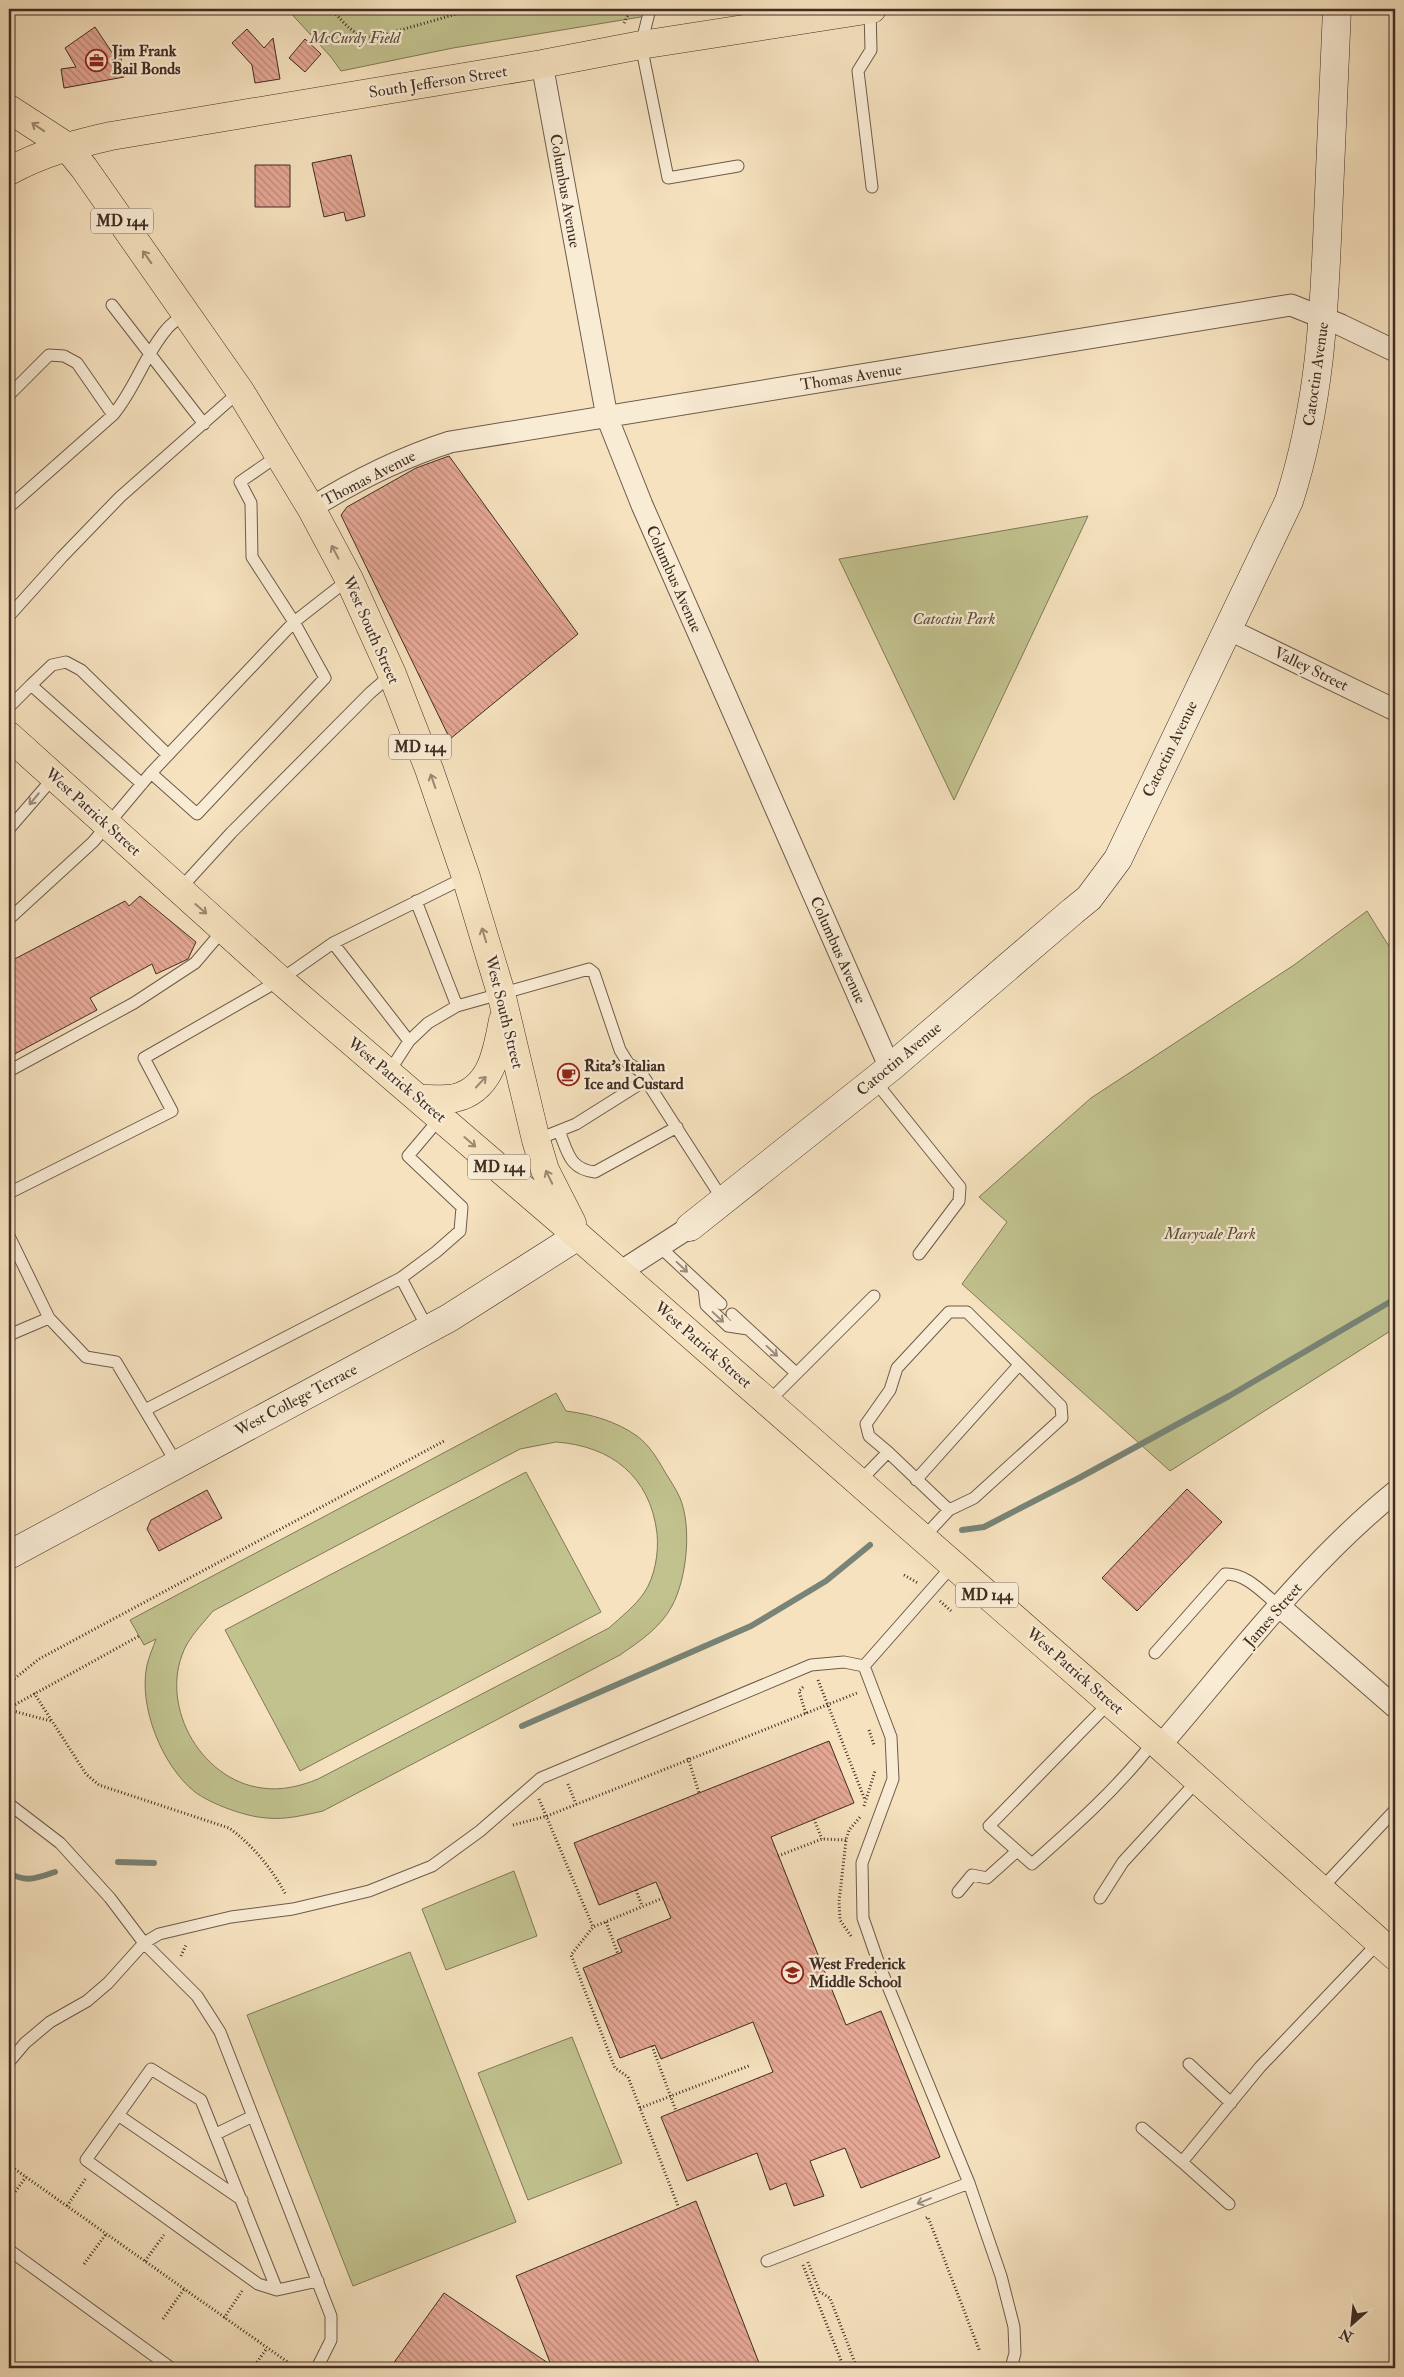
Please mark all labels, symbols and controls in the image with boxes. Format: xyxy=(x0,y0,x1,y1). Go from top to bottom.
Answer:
park label: McCurdy Field xyxy=(309,28,402,48)
place label: Jim Frank Bail Bonds xyxy=(111,41,181,79)
office icon: Jim Frank Bail Bonds xyxy=(84,48,108,72)
street label: South Jefferson Street xyxy=(367,61,509,104)
one-way arrow xyxy=(31,122,45,132)
street label: Columbus Avenue xyxy=(545,133,585,250)
road number: MD 144 xyxy=(91,208,153,234)
one-way arrow xyxy=(142,250,152,264)
street label: Catoctin Avenue xyxy=(1299,320,1333,427)
street label: Thomas Avenue xyxy=(799,359,903,395)
street label: Thomas Avenue xyxy=(319,446,419,510)
street label: Columbus Avenue xyxy=(641,522,707,636)
one-way arrow xyxy=(329,545,339,559)
street label: West South Street xyxy=(338,572,404,687)
park label: Catoctin Park xyxy=(913,609,996,629)
street label: Valley Street xyxy=(1271,642,1351,696)
street label: Catoctin Avenue xyxy=(1138,697,1202,801)
road number: MD 144 xyxy=(389,734,451,760)
street label: West Patrick Street xyxy=(40,763,145,860)
one-way arrow xyxy=(428,774,437,789)
one-way arrow xyxy=(29,792,40,805)
street label: Columbus Avenue xyxy=(805,893,871,1007)
one-way arrow xyxy=(194,903,207,915)
one-way arrow xyxy=(479,928,489,944)
street label: West South Street xyxy=(480,952,528,1071)
street label: Catoctin Avenue xyxy=(852,1017,946,1100)
street label: West Patrick Street xyxy=(343,1032,450,1127)
place label: Rita's Italian Ice and Custard xyxy=(584,1056,684,1094)
cafe icon: Rita's Italian Ice and Custard xyxy=(556,1063,580,1087)
one-way arrow xyxy=(475,1076,487,1088)
one-way arrow xyxy=(463,1137,476,1148)
road number: MD 144 xyxy=(468,1154,530,1180)
one-way arrow xyxy=(543,1170,553,1185)
park label: Maryvale Park xyxy=(1163,1224,1256,1244)
one-way arrow xyxy=(675,1261,688,1273)
street label: West Patrick Street xyxy=(649,1297,756,1393)
one-way arrow xyxy=(712,1311,725,1323)
one-way arrow xyxy=(766,1345,779,1357)
street label: West College Terrace xyxy=(230,1359,361,1441)
street label: James Street xyxy=(1239,1579,1307,1653)
road number: MD 144 xyxy=(956,1582,1018,1608)
street label: West Patrick Street xyxy=(1021,1623,1128,1719)
place label: West Frederick Middle School xyxy=(808,1954,906,1992)
school or university icon: West Frederick Middle School xyxy=(781,1961,805,1985)
one-way arrow xyxy=(917,2197,932,2206)
north arrow xyxy=(1326,2300,1376,2350)
text: N xyxy=(1336,2325,1357,2346)

